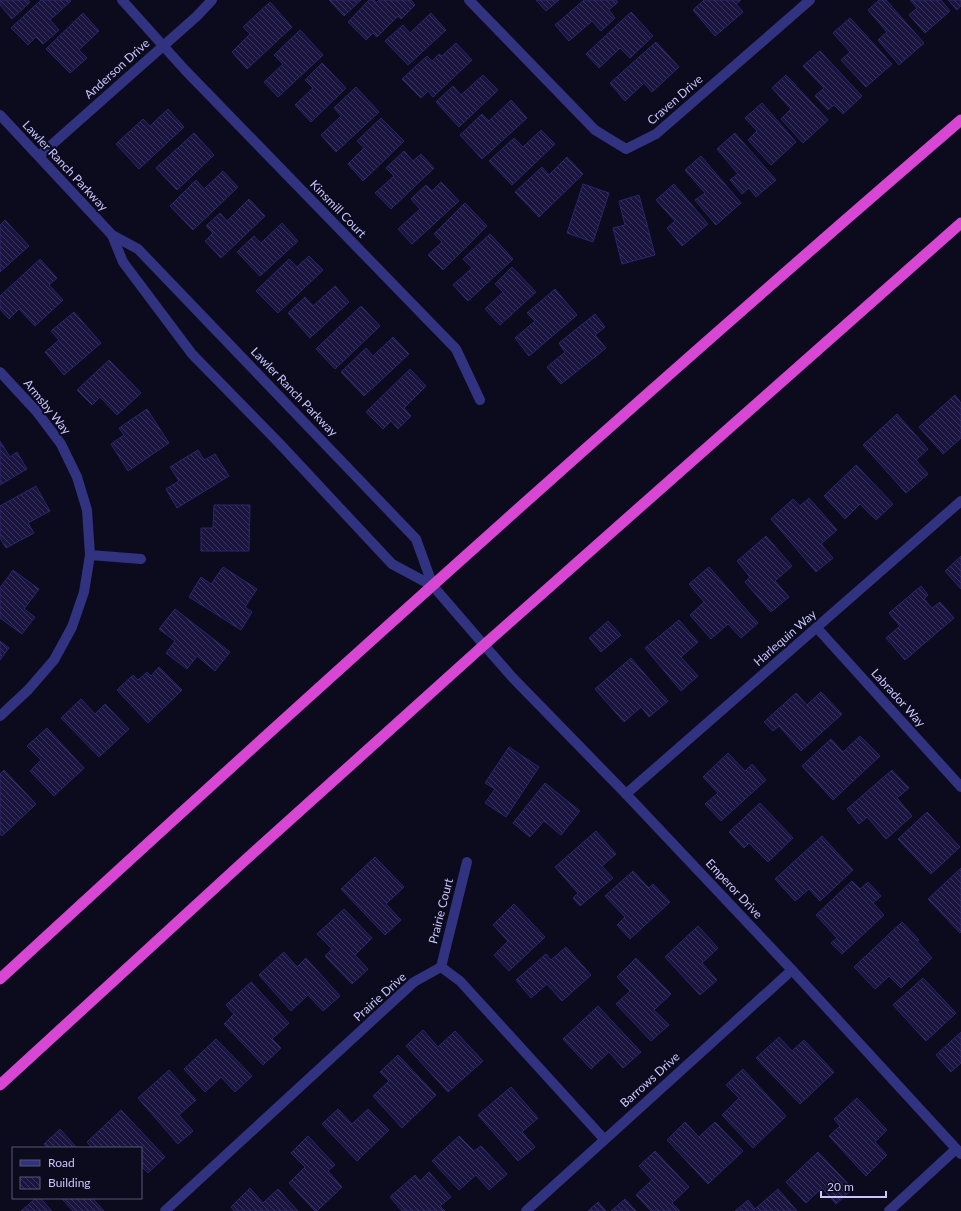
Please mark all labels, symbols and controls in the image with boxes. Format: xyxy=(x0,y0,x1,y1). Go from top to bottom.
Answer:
street label: Anderson Drive xyxy=(81,35,152,102)
street label: Craven Drive xyxy=(644,71,706,128)
street label: Lawler Ranch Parkway xyxy=(20,117,112,215)
street label: Kinsmill Court xyxy=(307,177,370,241)
street label: Lawler Ranch Parkway xyxy=(248,344,341,440)
street label: Armsby Way xyxy=(21,376,75,438)
street label: Harlequin Way xyxy=(750,606,820,669)
street label: Labrador Way xyxy=(868,665,929,731)
street label: Emperor Drive xyxy=(703,856,766,922)
street label: Prairie Court xyxy=(425,876,456,945)
street label: Prairie Drive xyxy=(350,969,409,1024)
street label: Barrows Drive xyxy=(617,1049,683,1110)
legend xyxy=(12,1147,142,1199)
text: Road xyxy=(48,1155,75,1170)
scale bar xyxy=(821,1173,886,1199)
text: Building xyxy=(48,1175,91,1190)
text: 20 m xyxy=(827,1179,854,1194)

